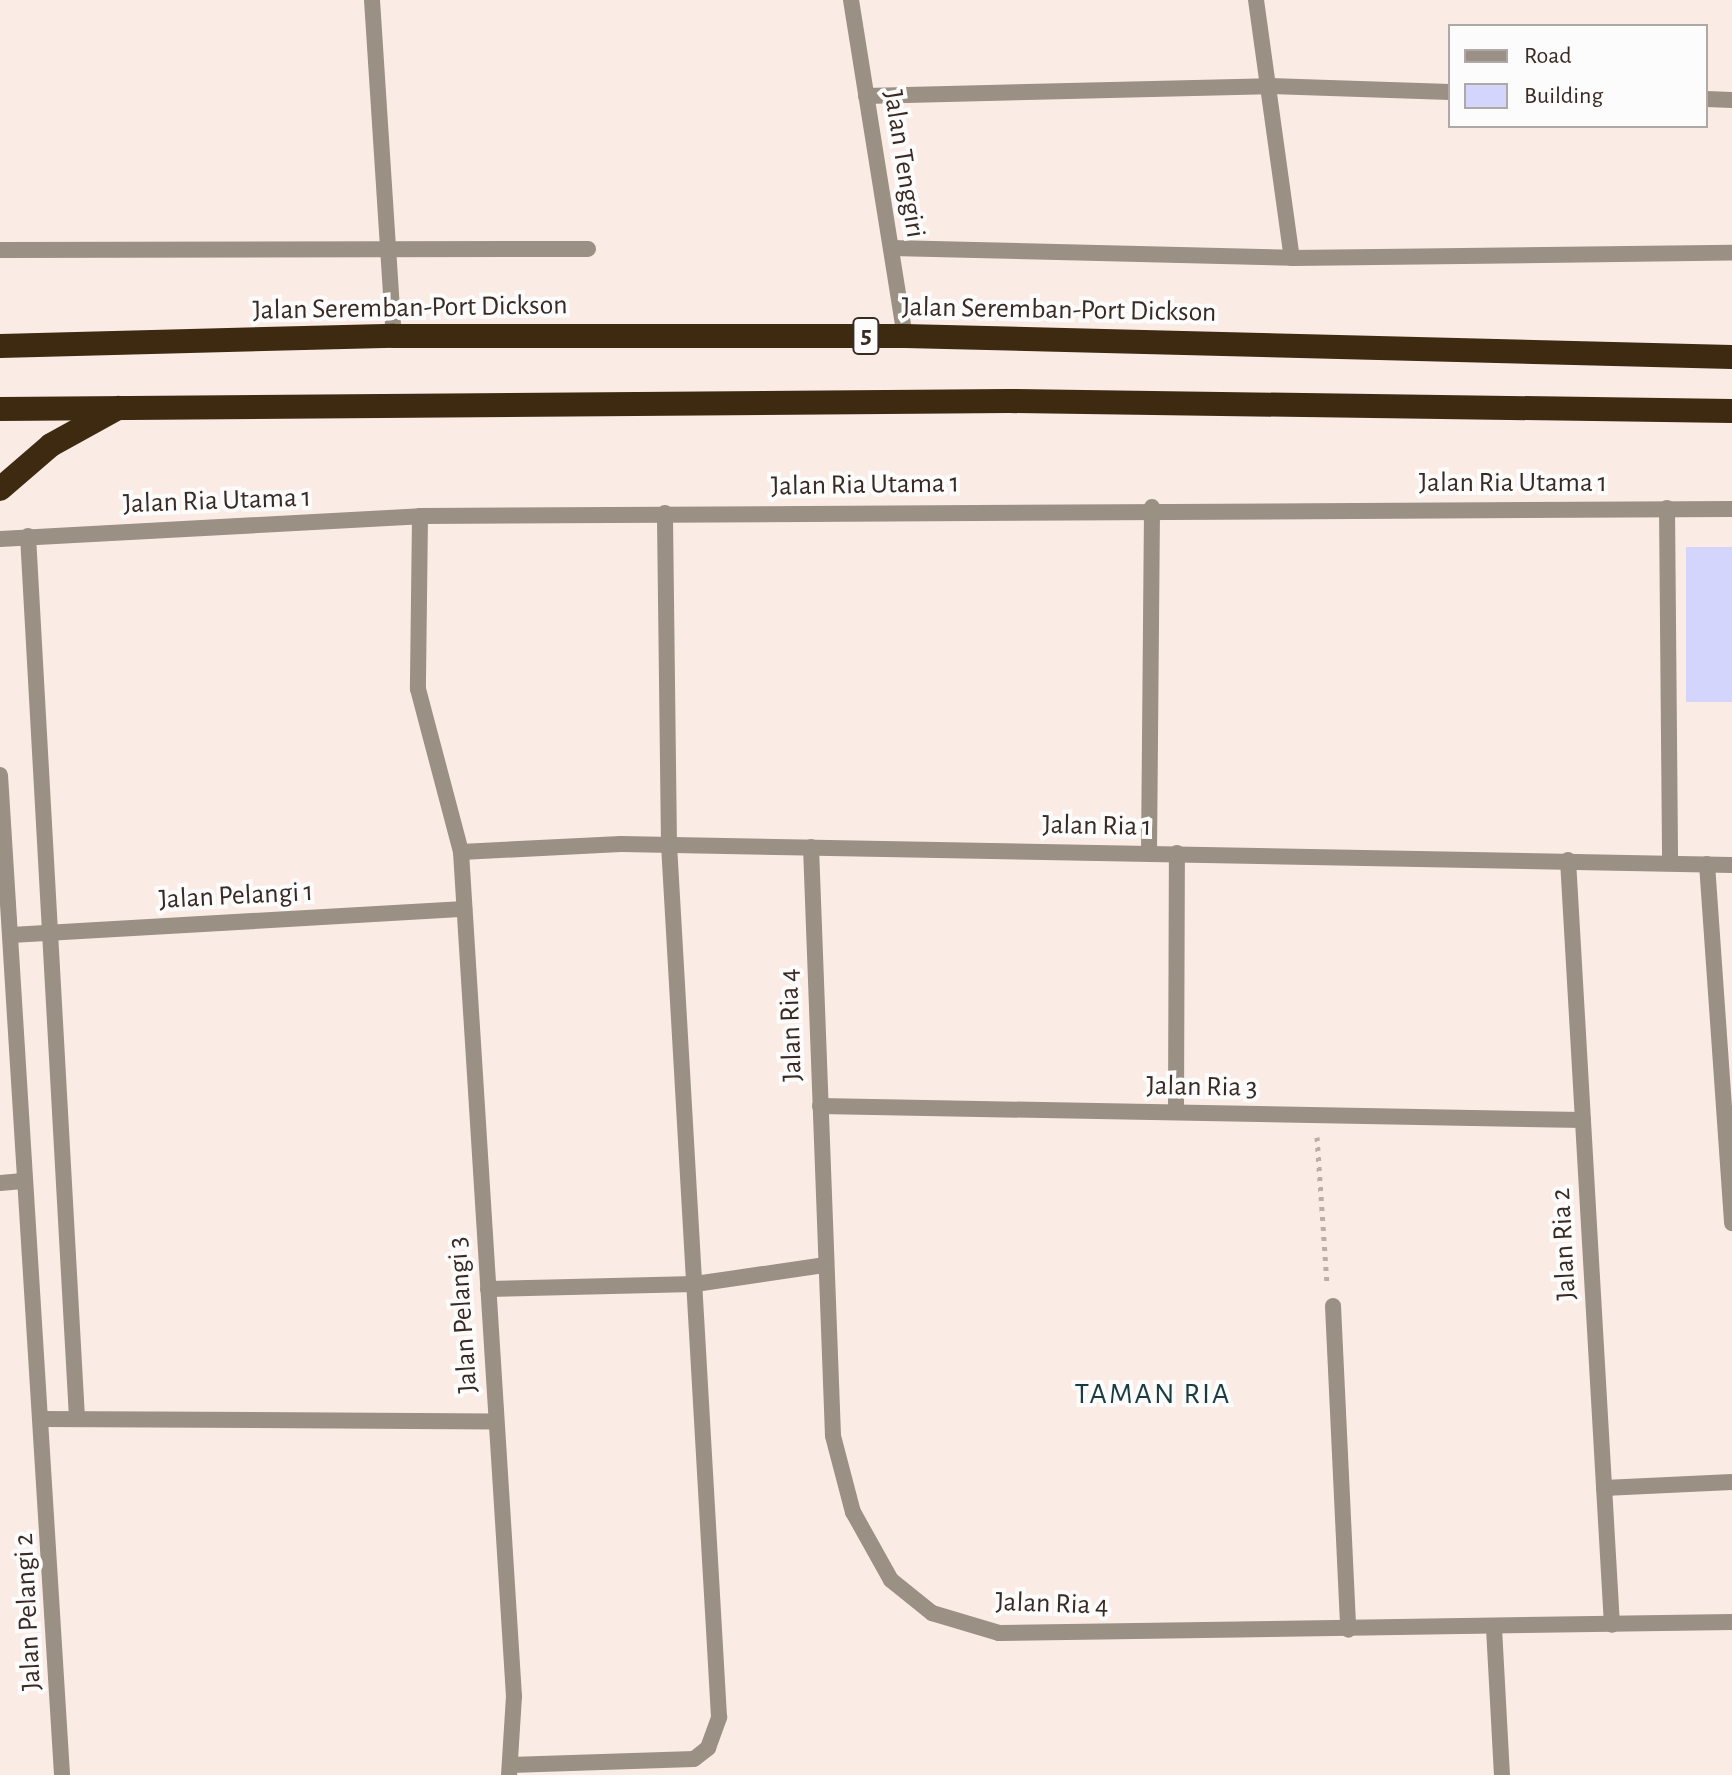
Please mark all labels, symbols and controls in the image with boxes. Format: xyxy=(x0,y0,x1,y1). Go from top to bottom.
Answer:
legend xyxy=(1448,24,1708,128)
text: Road xyxy=(1524,44,1572,68)
text: Building xyxy=(1524,84,1603,108)
street label: Jalan Tenggiri xyxy=(876,88,932,240)
street label: Jalan Seremban-Port Dickson xyxy=(252,288,568,328)
street label: Jalan Seremban-Port Dickson xyxy=(901,290,1217,330)
road number: 5 xyxy=(852,314,880,358)
street label: Jalan Ria Utama 1 xyxy=(1419,466,1607,500)
street label: Jalan Ria Utama 1 xyxy=(771,467,959,503)
street label: Jalan Ria Utama 1 xyxy=(122,481,312,521)
street label: Jalan Ria 1 xyxy=(1042,808,1152,844)
street label: Jalan Pelangi 1 xyxy=(158,875,314,917)
street label: Jalan Ria 4 xyxy=(772,968,810,1082)
street label: Jalan Ria 3 xyxy=(1146,1069,1258,1105)
street label: Jalan Ria 2 xyxy=(1544,1187,1584,1301)
street label: Jalan Pelangi 3 xyxy=(441,1236,485,1394)
district label: TAMAN RIA xyxy=(1075,1376,1231,1412)
street label: Jalan Pelangi 2 xyxy=(7,1532,49,1692)
street label: Jalan Ria 4 xyxy=(995,1585,1109,1623)

